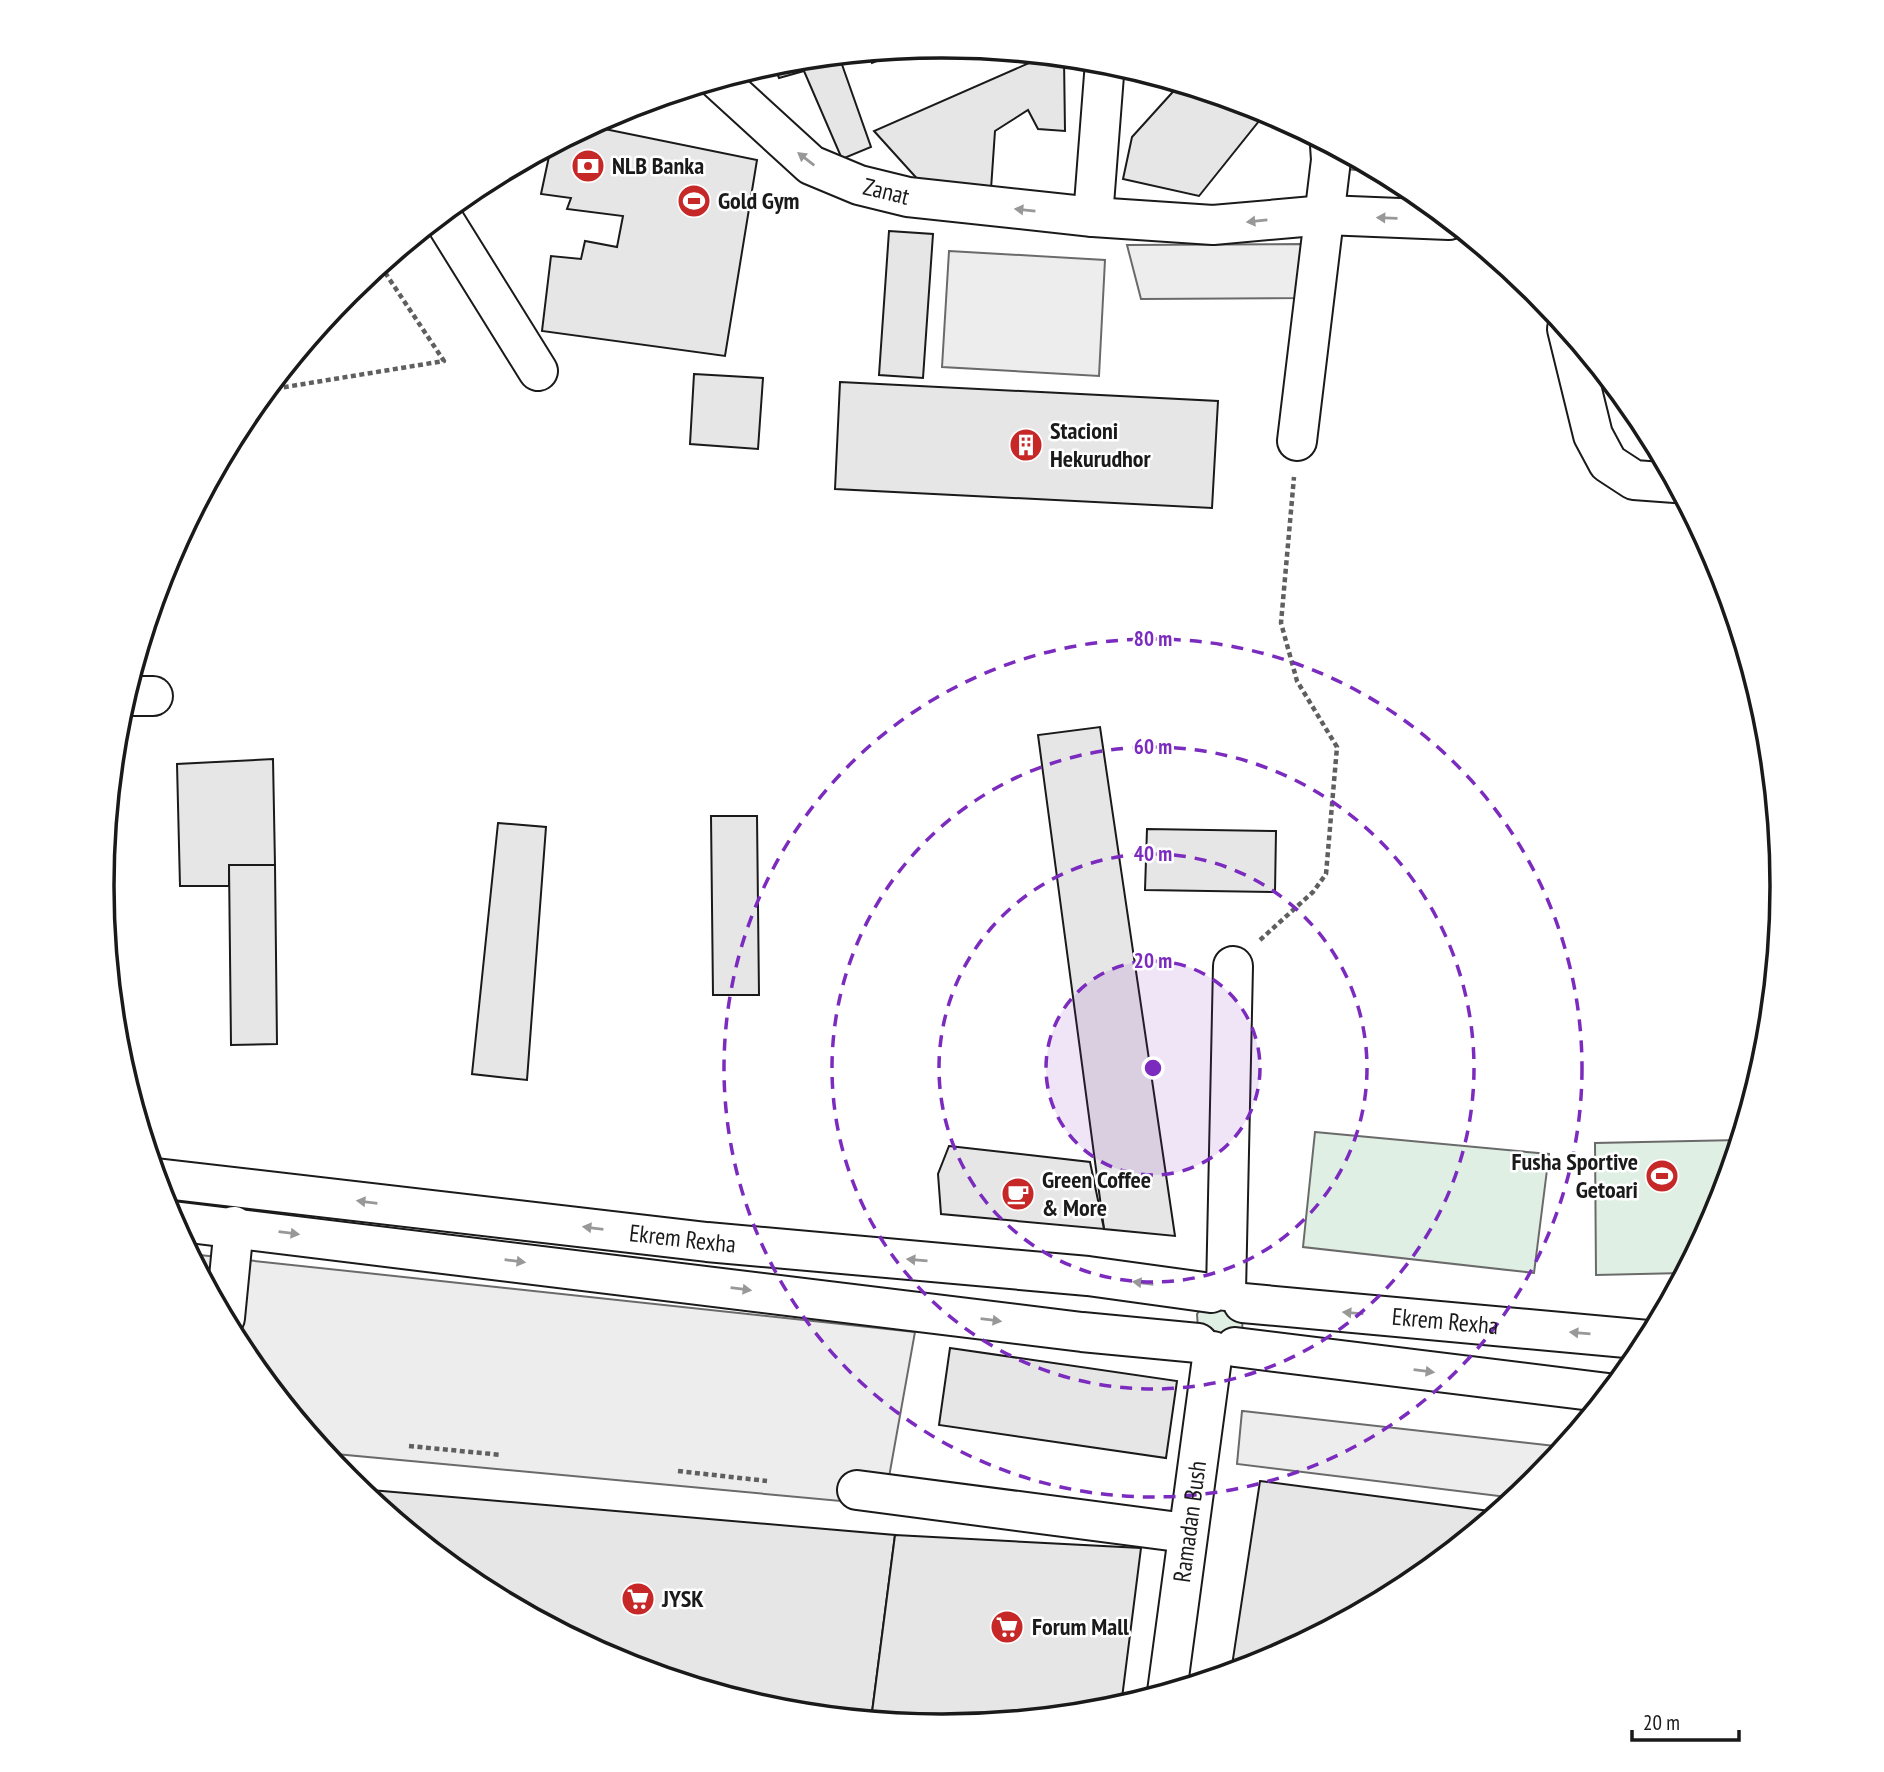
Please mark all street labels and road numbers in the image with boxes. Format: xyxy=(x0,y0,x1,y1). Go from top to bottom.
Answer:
street label: Zanat xyxy=(860,171,913,212)
street label: Ekrem Rexha xyxy=(628,1217,737,1259)
street label: Ekrem Rexha xyxy=(1391,1301,1500,1341)
street label: Ramadan Bush xyxy=(1166,1459,1213,1584)

